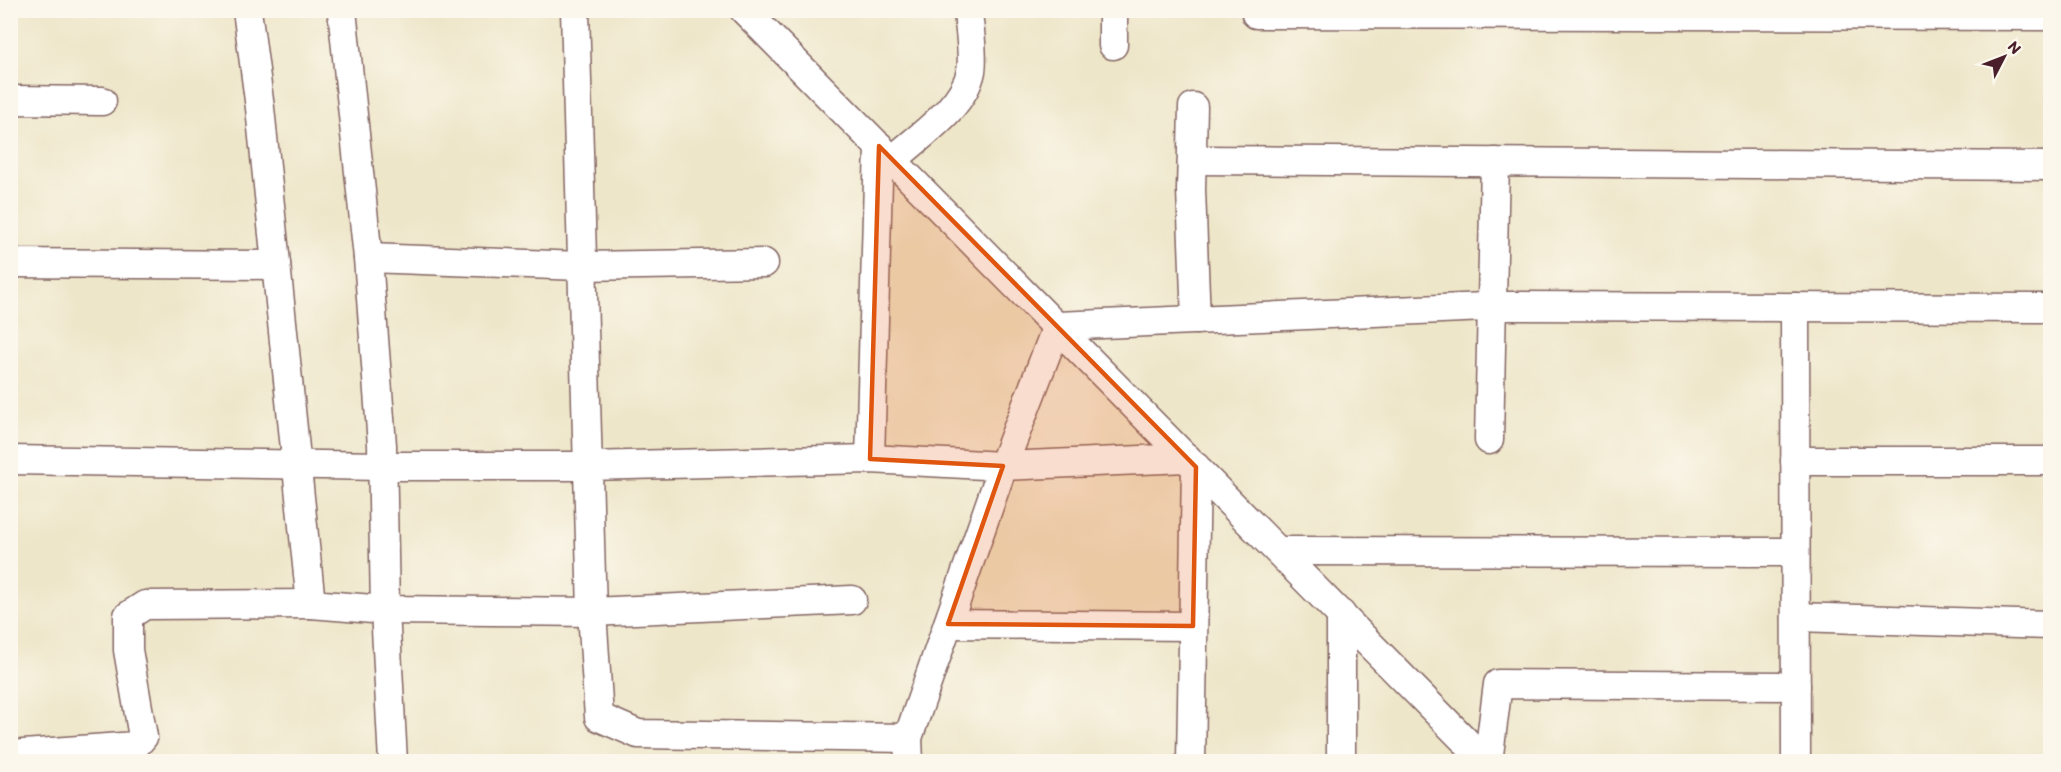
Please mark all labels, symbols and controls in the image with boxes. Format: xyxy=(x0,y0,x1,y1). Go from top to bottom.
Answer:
north arrow xyxy=(1974,27,2034,87)
text: N xyxy=(2004,37,2025,58)

